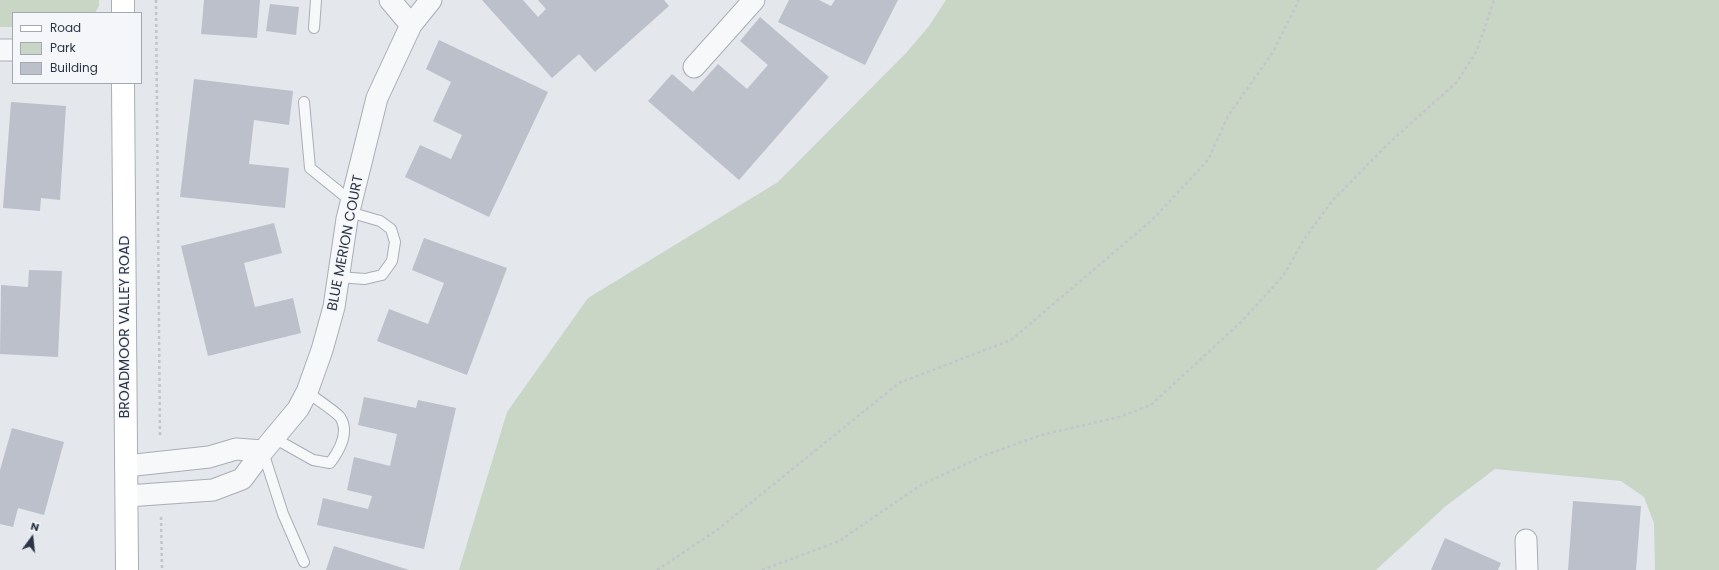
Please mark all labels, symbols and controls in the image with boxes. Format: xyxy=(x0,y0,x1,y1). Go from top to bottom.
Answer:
legend xyxy=(12,12,142,84)
text: Road xyxy=(50,19,81,36)
text: Park xyxy=(50,39,76,56)
text: Building xyxy=(50,59,98,76)
street label: BLUE MERION COURT xyxy=(325,174,367,312)
street label: BROADMOOR VALLEY ROAD xyxy=(117,236,133,418)
north arrow xyxy=(12,518,52,558)
text: N xyxy=(29,518,41,535)

